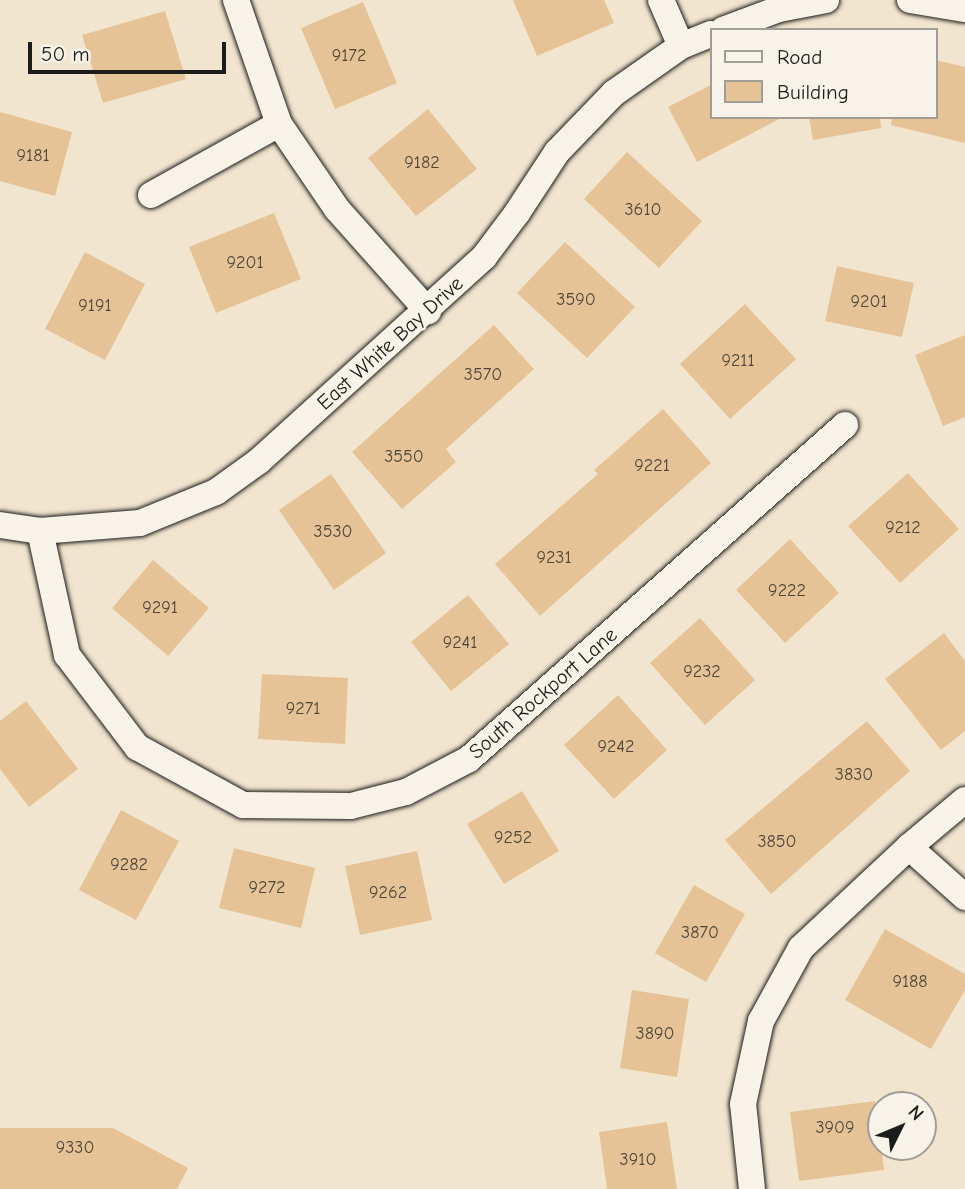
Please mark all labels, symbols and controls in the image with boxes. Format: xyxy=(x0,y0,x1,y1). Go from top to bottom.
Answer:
scale bar xyxy=(32,28,229,72)
legend xyxy=(710,28,937,119)
text: 50 m xyxy=(41,42,90,66)
house number: 9172 xyxy=(332,45,366,67)
text: Road xyxy=(777,45,822,69)
text: Building xyxy=(777,80,849,104)
house number: 9181 xyxy=(16,145,50,167)
house number: 9182 xyxy=(404,152,440,174)
house number: 3610 xyxy=(625,199,661,221)
house number: 9201 xyxy=(226,252,264,274)
street label: East White Bay Drive xyxy=(312,271,468,415)
house number: 3590 xyxy=(556,289,596,311)
house number: 9201 xyxy=(850,291,888,313)
house number: 9191 xyxy=(78,295,112,317)
house number: 9211 xyxy=(721,350,755,372)
house number: 3570 xyxy=(464,364,502,386)
house number: 3550 xyxy=(384,446,424,468)
house number: 9221 xyxy=(634,455,670,477)
house number: 9212 xyxy=(885,517,921,539)
house number: 3530 xyxy=(314,521,352,543)
house number: 9231 xyxy=(536,547,572,569)
house number: 9222 xyxy=(768,580,806,602)
house number: 9291 xyxy=(142,597,178,619)
street label: South Rockport Lane xyxy=(464,622,622,764)
house number: 9241 xyxy=(443,632,477,654)
house number: 9232 xyxy=(683,661,721,683)
house number: 9271 xyxy=(286,698,320,720)
house number: 9242 xyxy=(597,736,635,758)
house number: 3830 xyxy=(835,764,873,786)
house number: 9252 xyxy=(494,827,532,849)
house number: 3850 xyxy=(757,831,797,853)
house number: 9282 xyxy=(110,854,148,876)
house number: 9272 xyxy=(249,877,285,899)
house number: 9262 xyxy=(369,882,407,904)
house number: 3870 xyxy=(681,922,719,944)
house number: 9188 xyxy=(892,971,928,993)
house number: 3890 xyxy=(636,1023,674,1045)
north arrow xyxy=(867,1091,937,1161)
text: N xyxy=(904,1101,928,1125)
house number: 3909 xyxy=(815,1117,855,1139)
house number: 9330 xyxy=(56,1137,94,1159)
house number: 3910 xyxy=(620,1149,656,1171)

